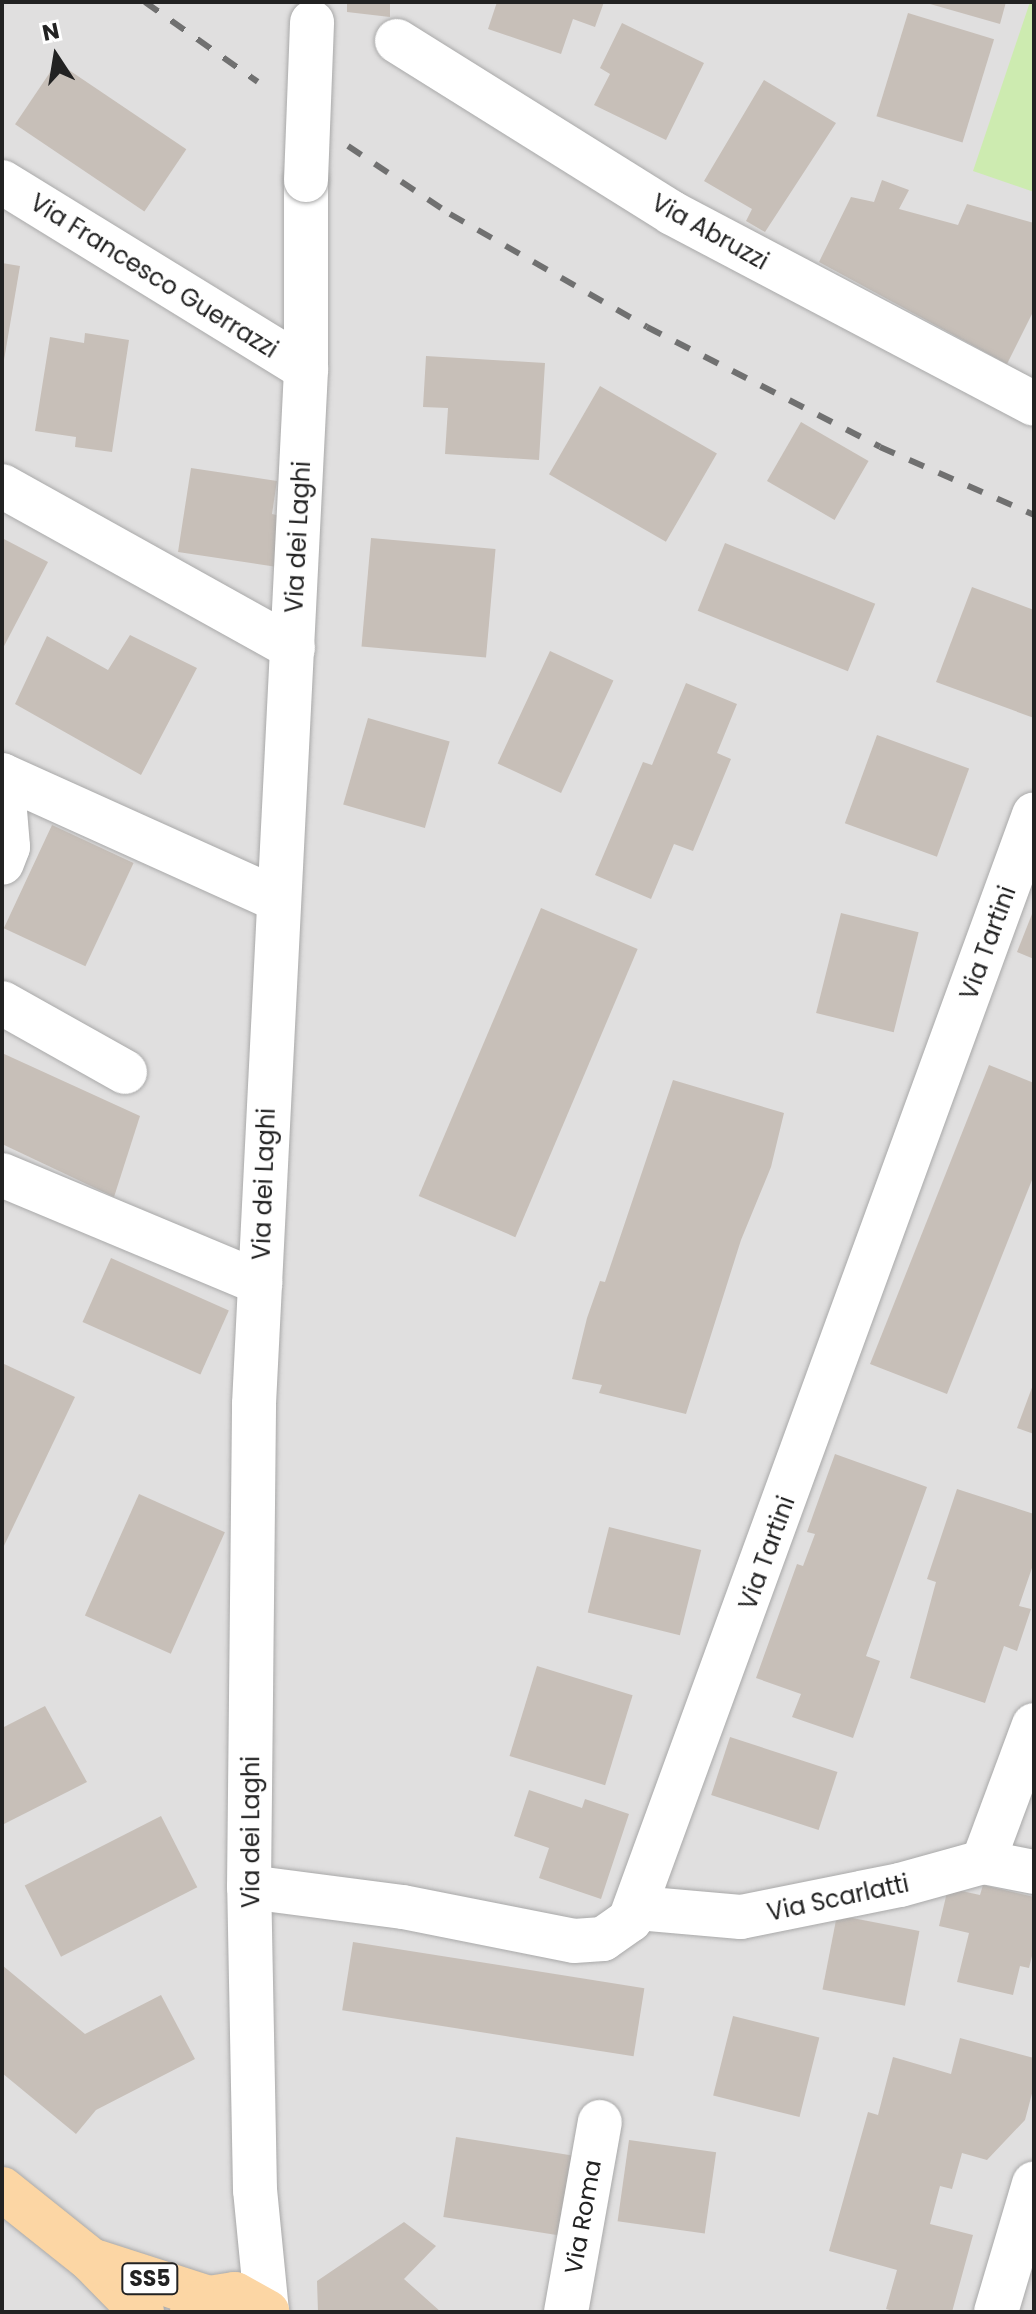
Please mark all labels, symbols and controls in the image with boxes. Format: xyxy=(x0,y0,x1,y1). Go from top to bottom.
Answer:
text: N xyxy=(40,15,62,49)
north arrow xyxy=(16,16,96,96)
street label: Via Francesco Guerrazzi xyxy=(25,188,283,364)
street label: Via Abruzzi xyxy=(647,188,773,276)
street label: Via dei Laghi xyxy=(280,460,316,614)
street label: Via Tartini xyxy=(954,882,1022,1004)
street label: Via dei Laghi xyxy=(247,1107,281,1261)
street label: Via Tartini xyxy=(733,1492,801,1614)
street label: Via dei Laghi xyxy=(237,1756,265,1908)
street label: Via Scarlatti xyxy=(765,1869,911,1927)
street label: Via Roma xyxy=(559,2158,607,2276)
road number: SS5 xyxy=(120,2261,180,2297)

